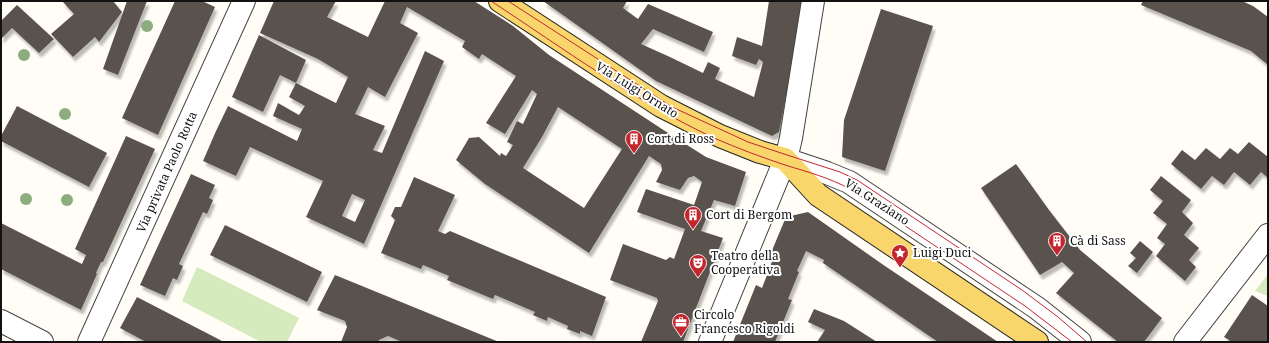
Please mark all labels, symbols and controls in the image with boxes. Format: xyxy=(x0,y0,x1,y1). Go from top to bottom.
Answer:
street label: Via Luigi Ornato xyxy=(593,57,682,122)
street label: Via privata Paolo Rotta xyxy=(132,108,201,235)
building icon: Cort di Ross xyxy=(624,129,644,154)
place label: Cort di Ross xyxy=(647,130,714,147)
street label: Via Graziano xyxy=(842,174,913,229)
building icon: Cort di Bergom xyxy=(683,205,703,230)
place label: Cort di Bergom xyxy=(706,206,792,223)
building icon: Cà di Sass xyxy=(1047,231,1067,256)
place label: Cà di Sass xyxy=(1070,232,1126,249)
place icon: Luigi Duci xyxy=(890,243,910,268)
place label: Luigi Duci xyxy=(913,244,972,261)
place label: Teatro della Cooperativa xyxy=(711,247,780,278)
theatre icon: Teatro della Cooperativa xyxy=(688,253,708,278)
place label: Circolo Francesco Rigoldi xyxy=(694,306,795,337)
office icon: Circolo Francesco Rigoldi xyxy=(671,312,691,337)

